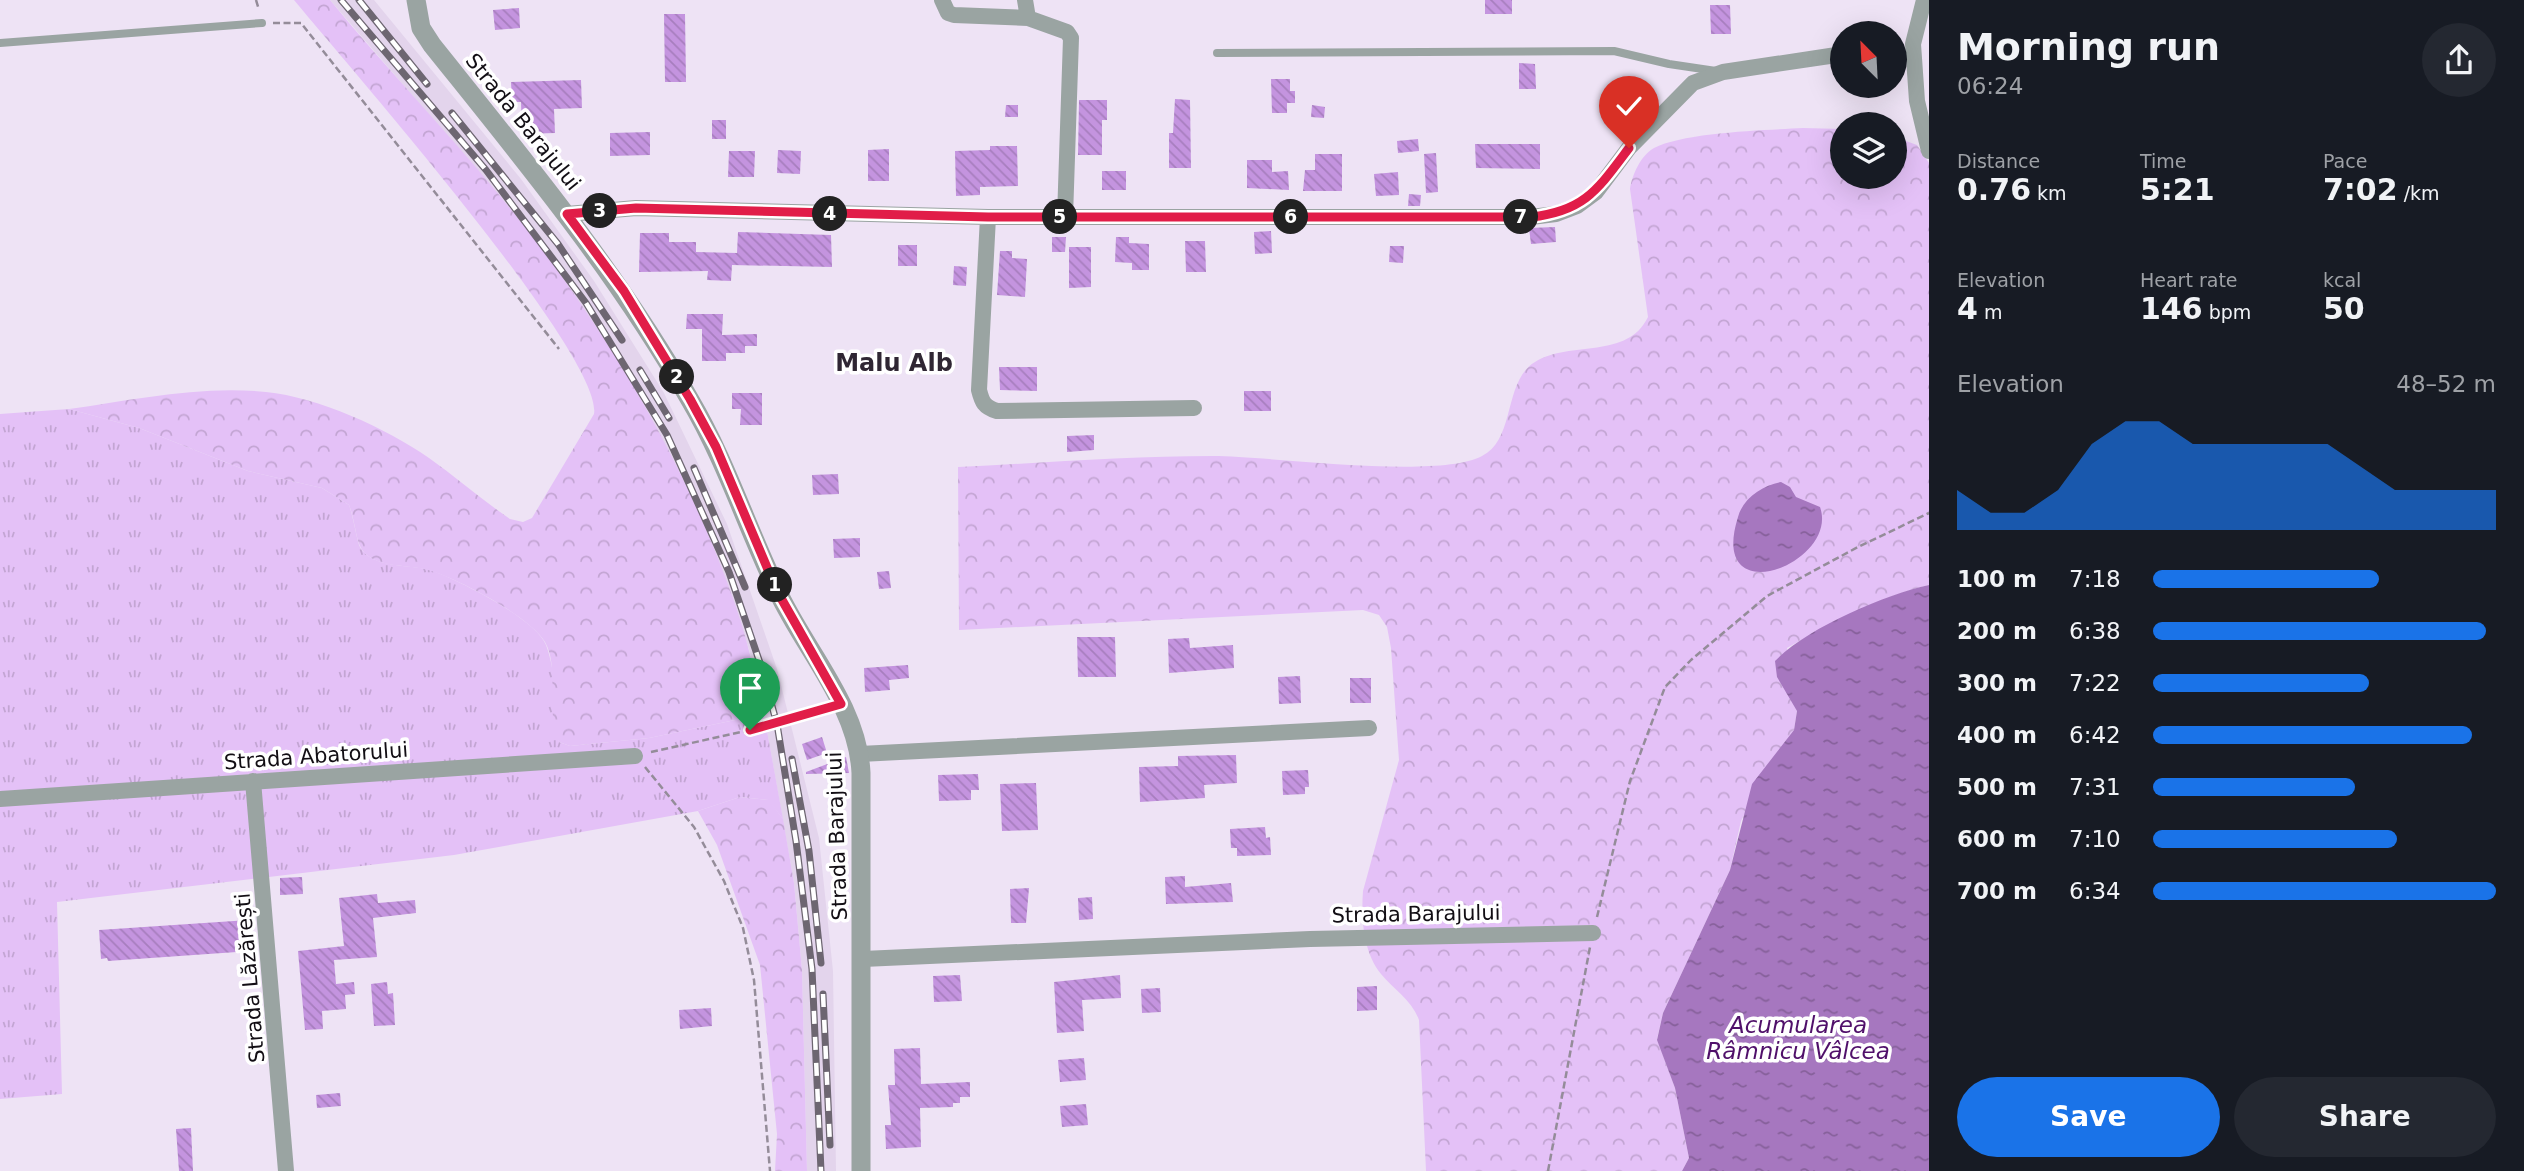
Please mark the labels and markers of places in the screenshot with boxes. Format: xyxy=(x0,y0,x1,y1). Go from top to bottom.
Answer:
pin xyxy=(1599,76,1659,148)
pin: 3 xyxy=(582,194,618,228)
pin: 4 xyxy=(812,196,848,232)
pin: 5 xyxy=(1042,200,1078,234)
pin: 6 xyxy=(1274,200,1308,234)
pin: 7 xyxy=(1504,200,1538,234)
pin: 2 xyxy=(660,360,694,394)
pin: 1 xyxy=(758,568,792,602)
pin xyxy=(720,658,780,730)

